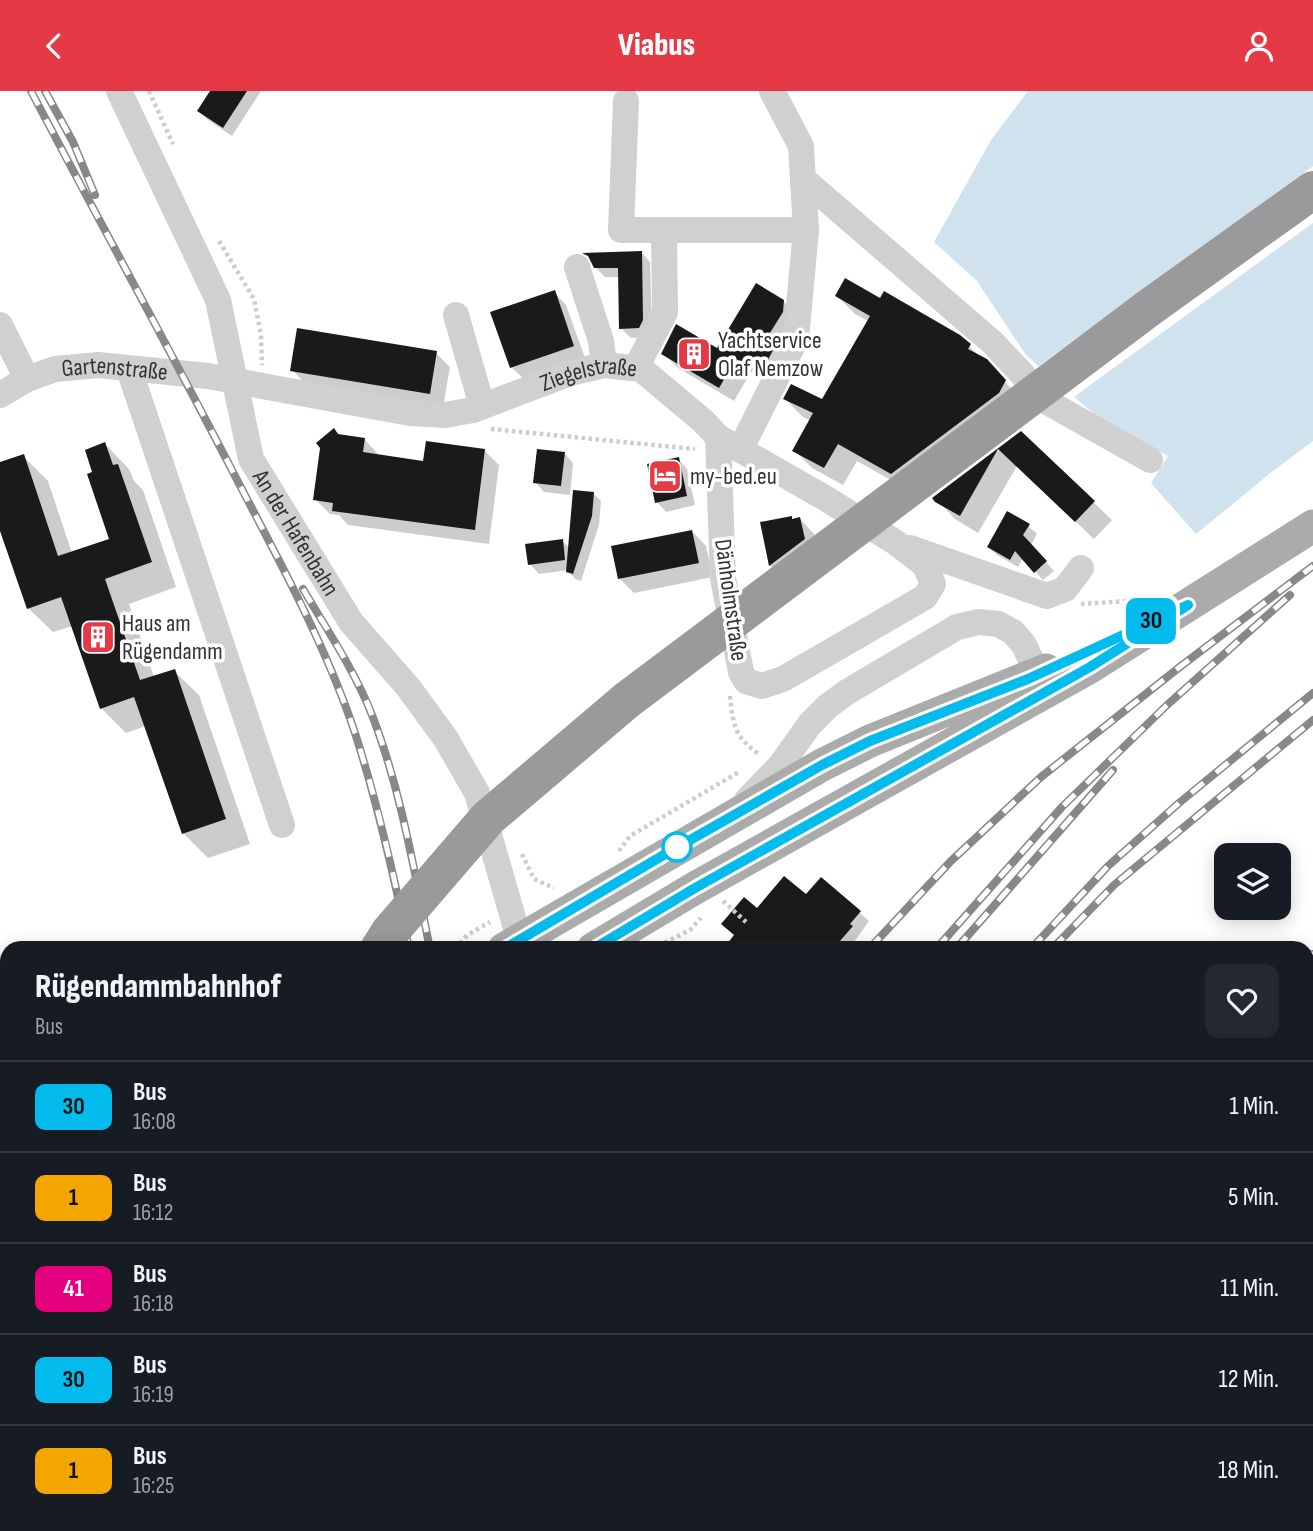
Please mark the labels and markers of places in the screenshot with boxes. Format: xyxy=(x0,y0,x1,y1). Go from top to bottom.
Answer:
place label: Yachtservice Olaf Nemzow xyxy=(718,326,823,383)
building icon: Yachtservice Olaf Nemzow xyxy=(675,335,713,373)
hotel icon: my-bed.eu xyxy=(646,457,684,495)
place label: my-bed.eu xyxy=(690,462,777,491)
place label: Haus am Rügendamm xyxy=(122,609,223,666)
building icon: Haus am Rügendamm xyxy=(79,618,117,656)
unlabelled marker xyxy=(662,832,692,862)

